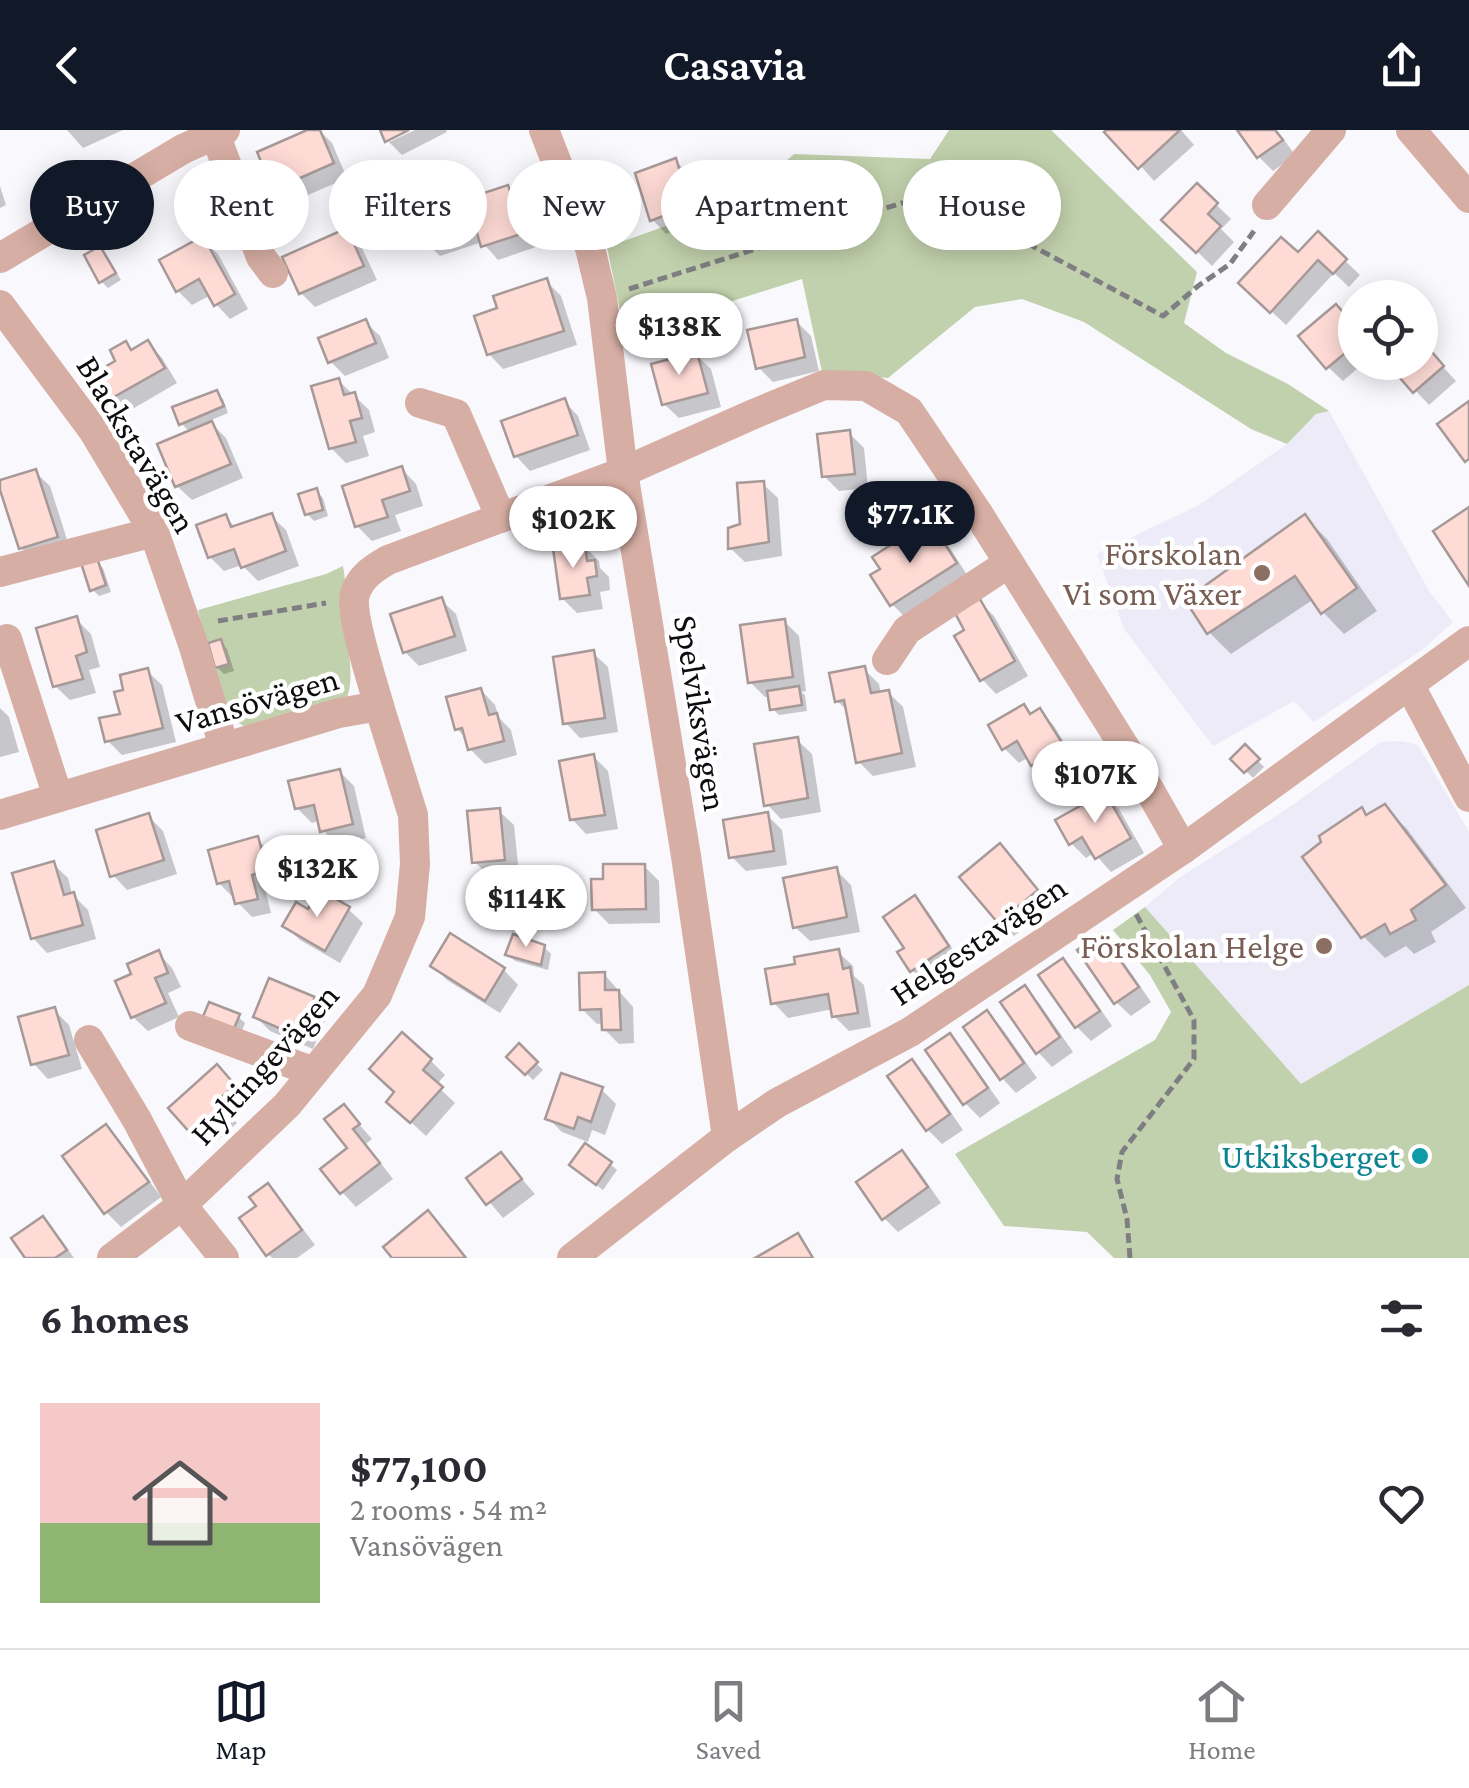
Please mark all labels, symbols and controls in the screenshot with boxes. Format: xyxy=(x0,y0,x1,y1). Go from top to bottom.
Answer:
icon: back xyxy=(40,38,95,93)
icon: share xyxy=(1374,38,1429,93)
text: Casavia xyxy=(663,40,806,90)
chip: Buy xyxy=(30,160,154,250)
chip: Rent xyxy=(174,160,309,250)
chip: Filters xyxy=(329,160,487,250)
chip: New xyxy=(507,160,641,250)
chip: Apartment xyxy=(661,160,883,250)
chip: House xyxy=(903,160,1061,250)
map controls xyxy=(1338,280,1438,380)
button: locate xyxy=(1338,280,1438,380)
pin: $138K xyxy=(609,293,749,378)
text: $138K xyxy=(638,307,720,343)
street label: Blackstavägen xyxy=(68,349,205,540)
pin: $77.1K xyxy=(829,481,991,566)
pin: $102K xyxy=(503,486,643,571)
text: $77.1K xyxy=(867,495,953,531)
text: $102K xyxy=(531,500,615,536)
place label: Förskolan Vi som Växer xyxy=(1063,534,1242,613)
marker: Förskolan Vi som Växer xyxy=(1251,562,1273,584)
street label: Spelviksvägen xyxy=(666,612,735,814)
street label: Vansövägen xyxy=(171,659,343,742)
pin: $107K xyxy=(1025,741,1165,826)
text: $107K xyxy=(1054,755,1136,791)
pin: $132K xyxy=(247,835,387,920)
text: $132K xyxy=(277,849,357,885)
pin: $114K xyxy=(456,865,596,950)
street label: Helgestavägen xyxy=(883,867,1074,1014)
text: $114K xyxy=(487,879,565,915)
place label: Förskolan Helge xyxy=(1080,927,1304,966)
marker: Förskolan Helge xyxy=(1313,935,1335,957)
street label: Hyltingevägen xyxy=(182,976,347,1153)
place label: Utkiksberget xyxy=(1221,1137,1400,1176)
marker: Utkiksberget xyxy=(1409,1145,1431,1167)
icon: filters xyxy=(1374,1291,1429,1346)
text: 6 homes xyxy=(40,1295,189,1342)
icon: home xyxy=(120,1443,240,1563)
text: $77,100 xyxy=(350,1444,488,1491)
icon: heart xyxy=(1374,1476,1429,1531)
text: 2 rooms · 54 m² xyxy=(350,1491,547,1527)
text: Vansövägen xyxy=(350,1527,503,1563)
tab: Map xyxy=(214,1674,269,1765)
tab: Saved xyxy=(696,1674,761,1765)
tab: Home xyxy=(1188,1674,1255,1765)

